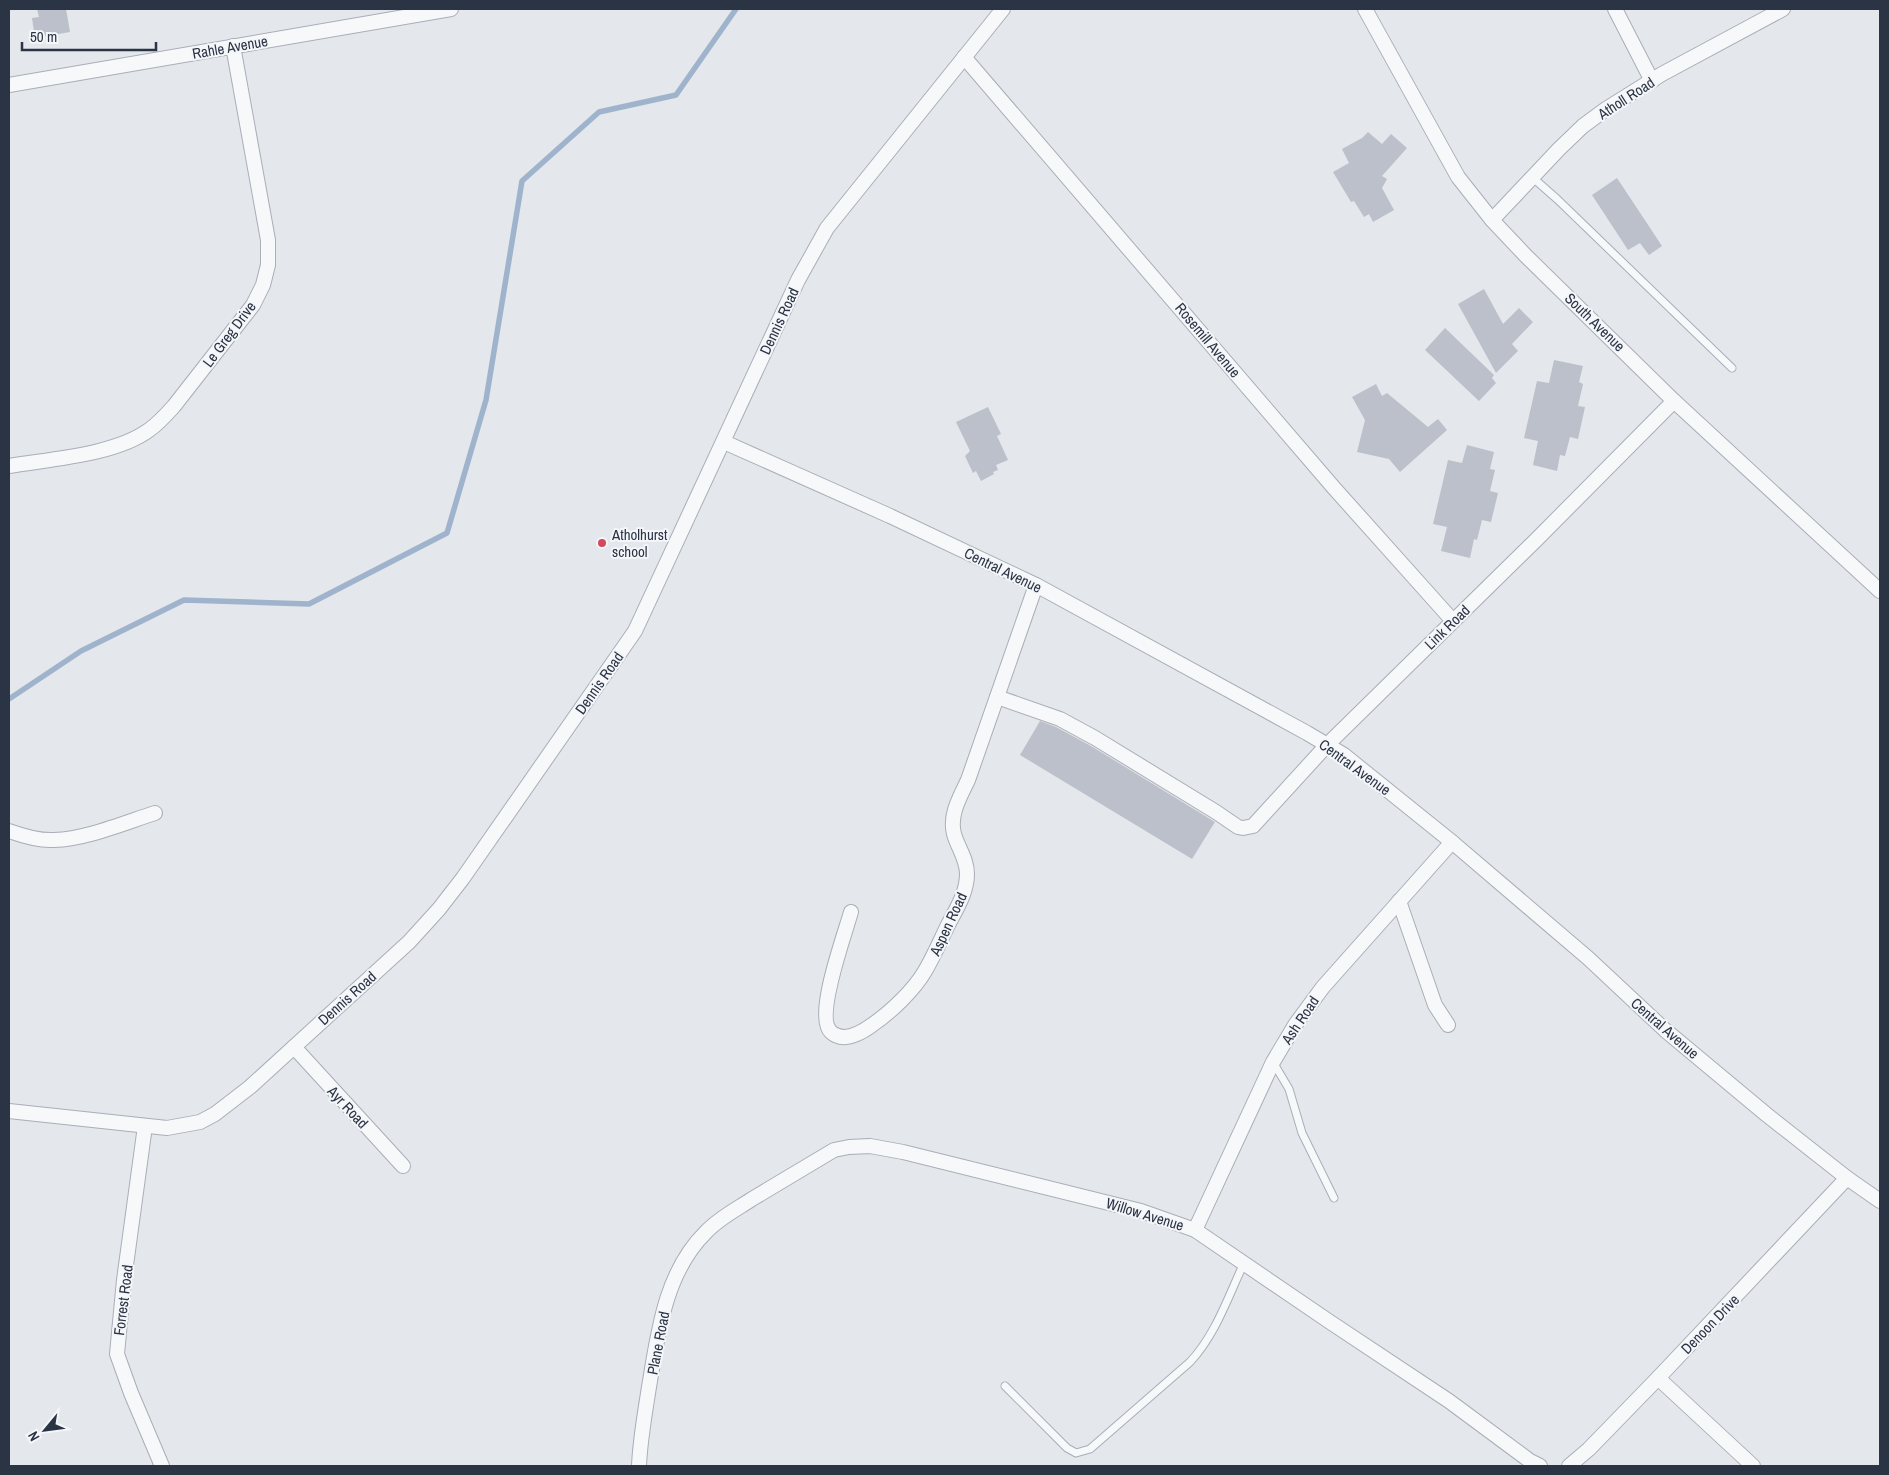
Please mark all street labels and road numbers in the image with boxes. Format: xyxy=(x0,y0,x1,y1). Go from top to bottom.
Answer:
street label: Rahle Avenue xyxy=(191,30,270,64)
street label: Atholl Road xyxy=(1593,72,1658,125)
street label: Dennis Road xyxy=(754,284,804,358)
street label: South Avenue xyxy=(1560,288,1630,356)
street label: Le Greg Drive xyxy=(197,297,261,371)
street label: Rosemill Avenue xyxy=(1170,298,1246,382)
street label: Central Avenue xyxy=(961,542,1045,598)
street label: Link Road xyxy=(1420,600,1474,654)
street label: Dennis Road xyxy=(570,648,628,718)
street label: Central Avenue xyxy=(1315,734,1395,800)
street label: Aspen Road xyxy=(924,889,972,960)
street label: Dennis Road xyxy=(313,966,381,1030)
street label: Ash Road xyxy=(1276,992,1324,1049)
street label: Central Avenue xyxy=(1626,993,1704,1064)
street label: Ayr Road xyxy=(322,1080,373,1133)
street label: Willow Avenue xyxy=(1103,1192,1187,1236)
street label: Forrest Road xyxy=(108,1263,138,1337)
street label: Denoon Drive xyxy=(1676,1289,1744,1359)
street label: Plane Road xyxy=(642,1309,674,1377)

